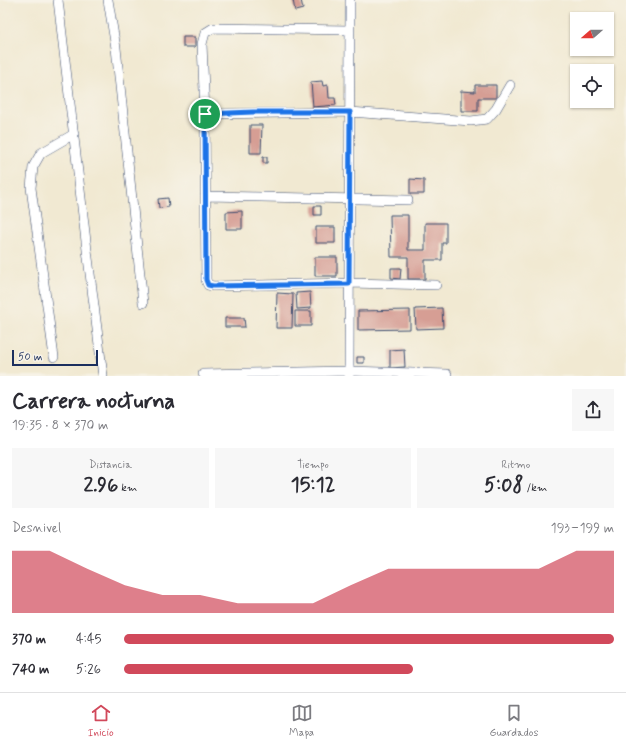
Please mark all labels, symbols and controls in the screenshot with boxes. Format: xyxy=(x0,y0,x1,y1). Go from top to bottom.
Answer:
north arrow xyxy=(570,12,614,56)
map controls xyxy=(570,12,614,108)
button: locate xyxy=(570,64,614,108)
pin xyxy=(188,97,222,131)
icon: arrive xyxy=(194,103,216,125)
scale bar xyxy=(12,348,98,367)
text: 50 m xyxy=(18,350,43,364)
text: Carrera nocturna xyxy=(12,388,175,416)
button: share xyxy=(572,389,614,431)
text: 19:35 · 8 × 370 m xyxy=(12,417,108,434)
text: Distancia xyxy=(89,458,132,472)
text: Tiempo xyxy=(297,458,329,472)
text: Ritmo xyxy=(501,458,530,472)
text: 2.96 xyxy=(83,472,118,499)
text: 15:12 xyxy=(291,472,335,499)
text: 5:08 xyxy=(484,472,523,499)
text: km xyxy=(118,481,137,495)
text: /km xyxy=(523,481,547,495)
text: Desnivel xyxy=(12,520,61,537)
text: 193–199 m xyxy=(551,520,614,537)
text: 370 m xyxy=(12,631,46,648)
text: 4:45 xyxy=(76,631,102,648)
text: 740 m xyxy=(12,661,49,678)
text: 5:26 xyxy=(76,661,101,678)
tab: Inicio xyxy=(88,702,114,740)
tab: Mapa xyxy=(289,702,314,740)
tab: Guardados xyxy=(489,702,538,740)

